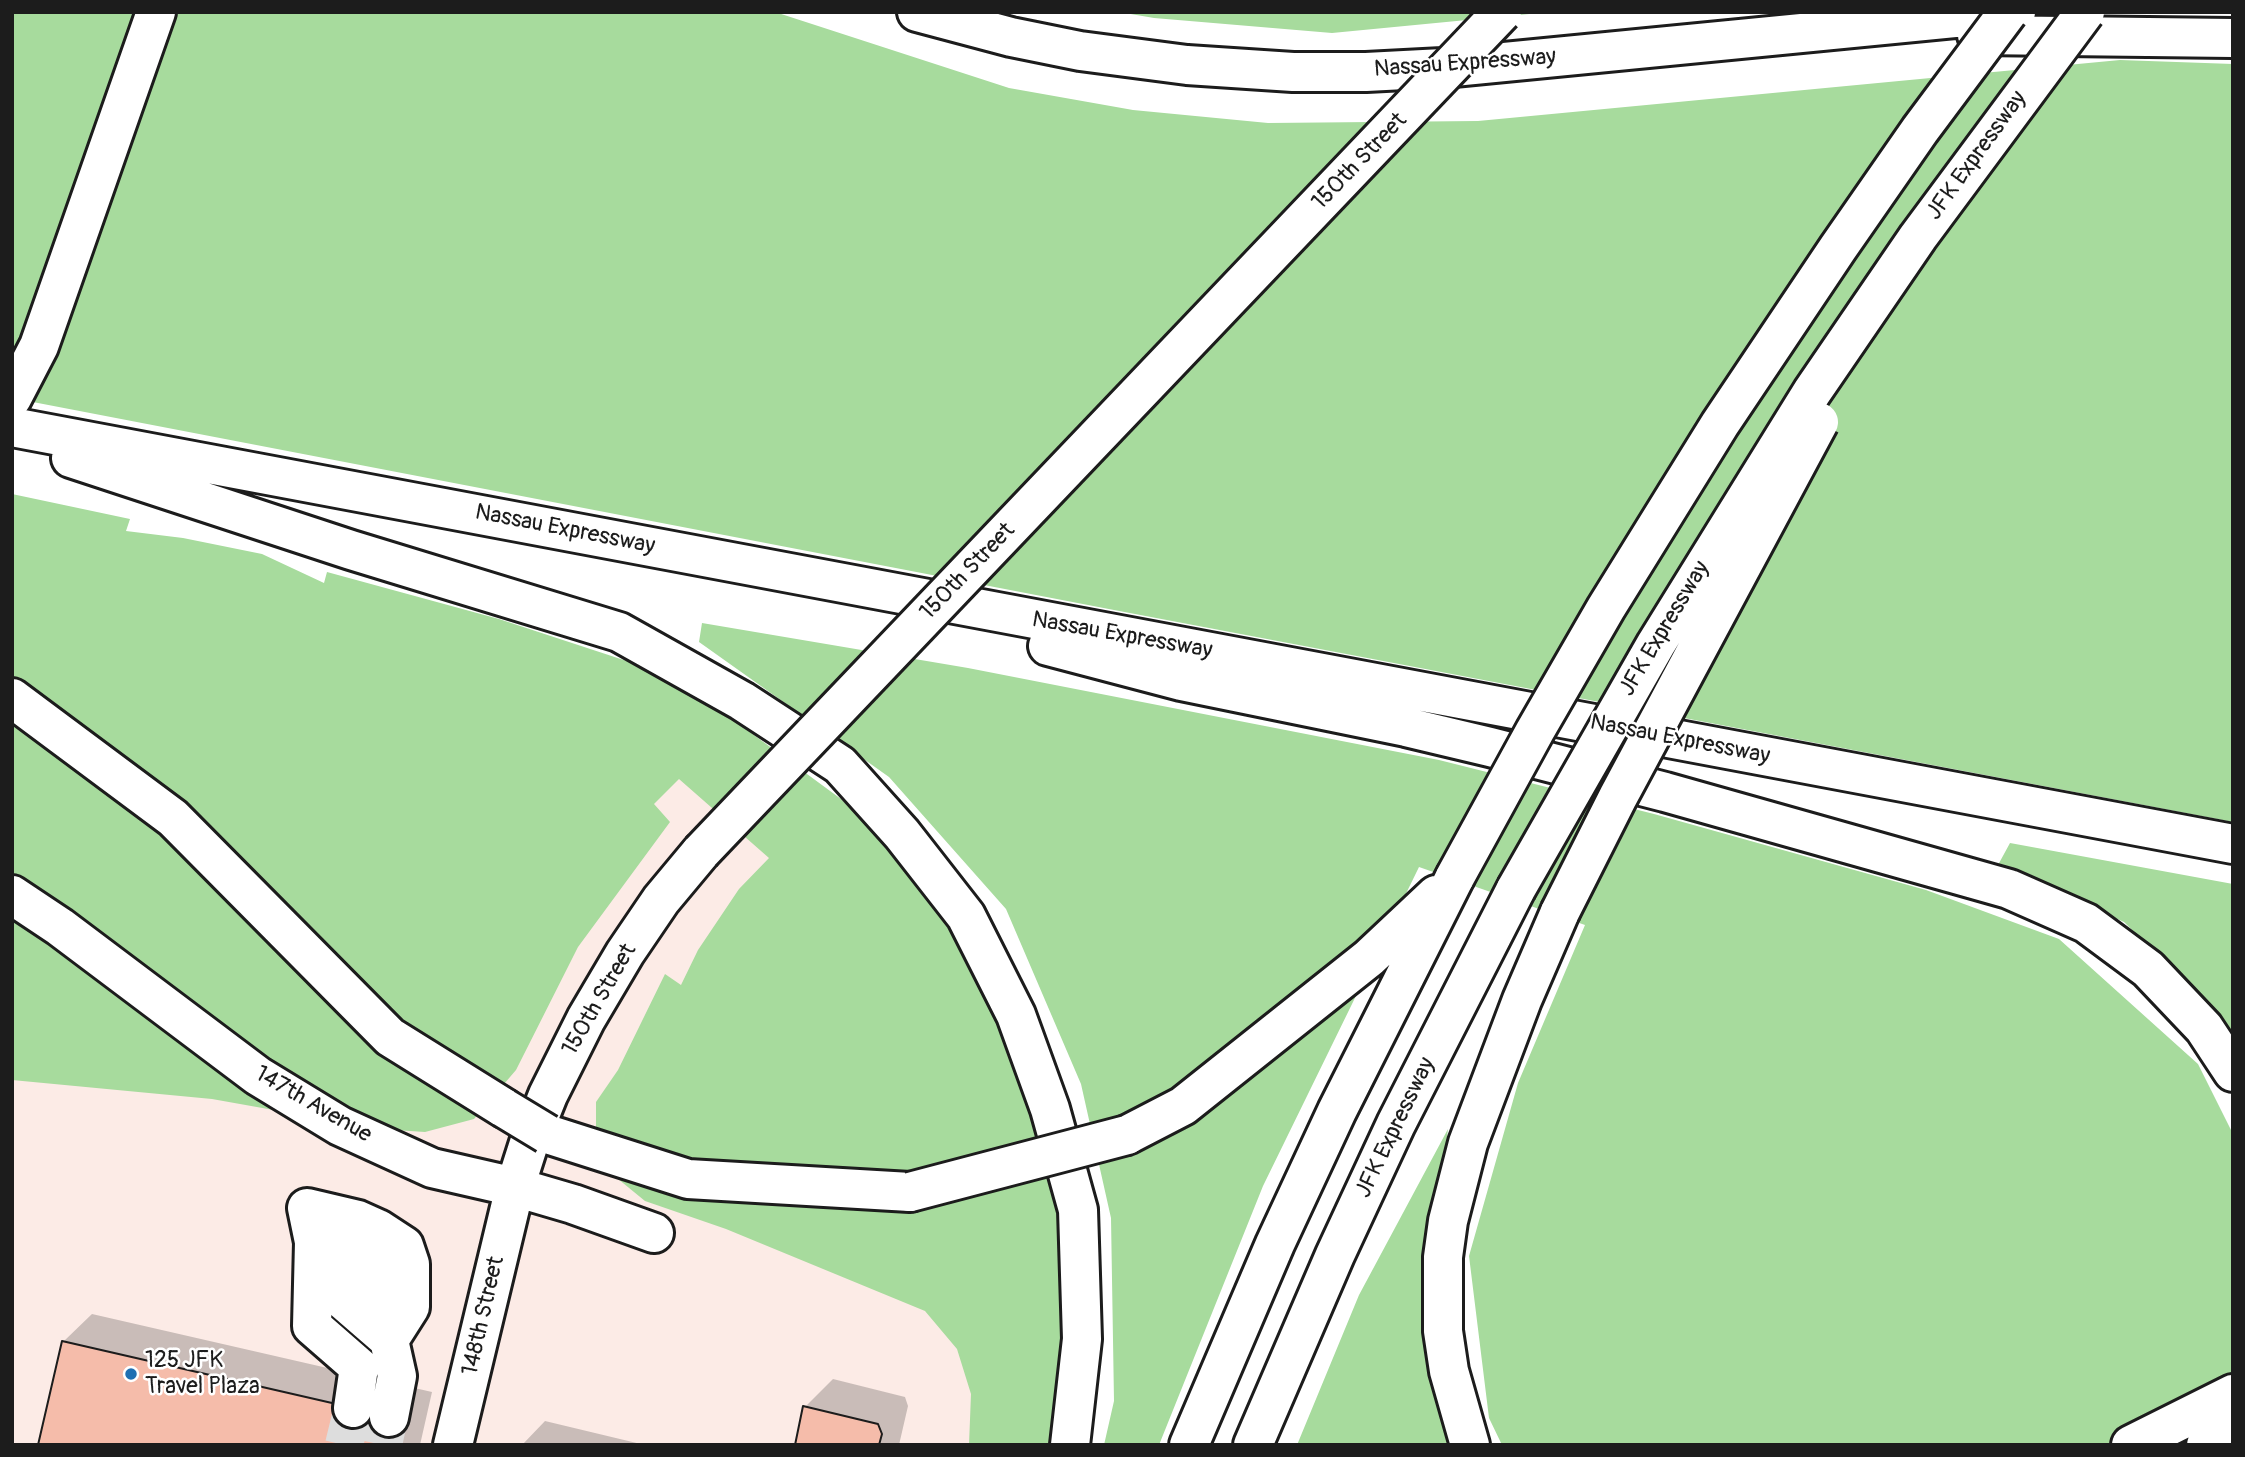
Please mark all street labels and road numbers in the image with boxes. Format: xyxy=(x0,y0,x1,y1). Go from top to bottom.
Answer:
street label: Nassau Expressway xyxy=(1373,44,1557,84)
street label: JFK Expressway xyxy=(1921,86,2033,226)
street label: 150th Street xyxy=(1307,108,1413,216)
street label: Nassau Expressway xyxy=(473,499,657,561)
street label: 150th Street xyxy=(915,518,1021,626)
street label: JFK Expressway xyxy=(1614,556,1716,702)
street label: Nassau Expressway xyxy=(1030,607,1214,665)
street label: Nassau Expressway xyxy=(1588,709,1772,771)
street label: 150th Street xyxy=(557,939,643,1061)
street label: JFK Expressway xyxy=(1350,1053,1442,1203)
street label: 147th Avenue xyxy=(250,1060,376,1150)
street label: 148th Street xyxy=(457,1254,511,1378)

